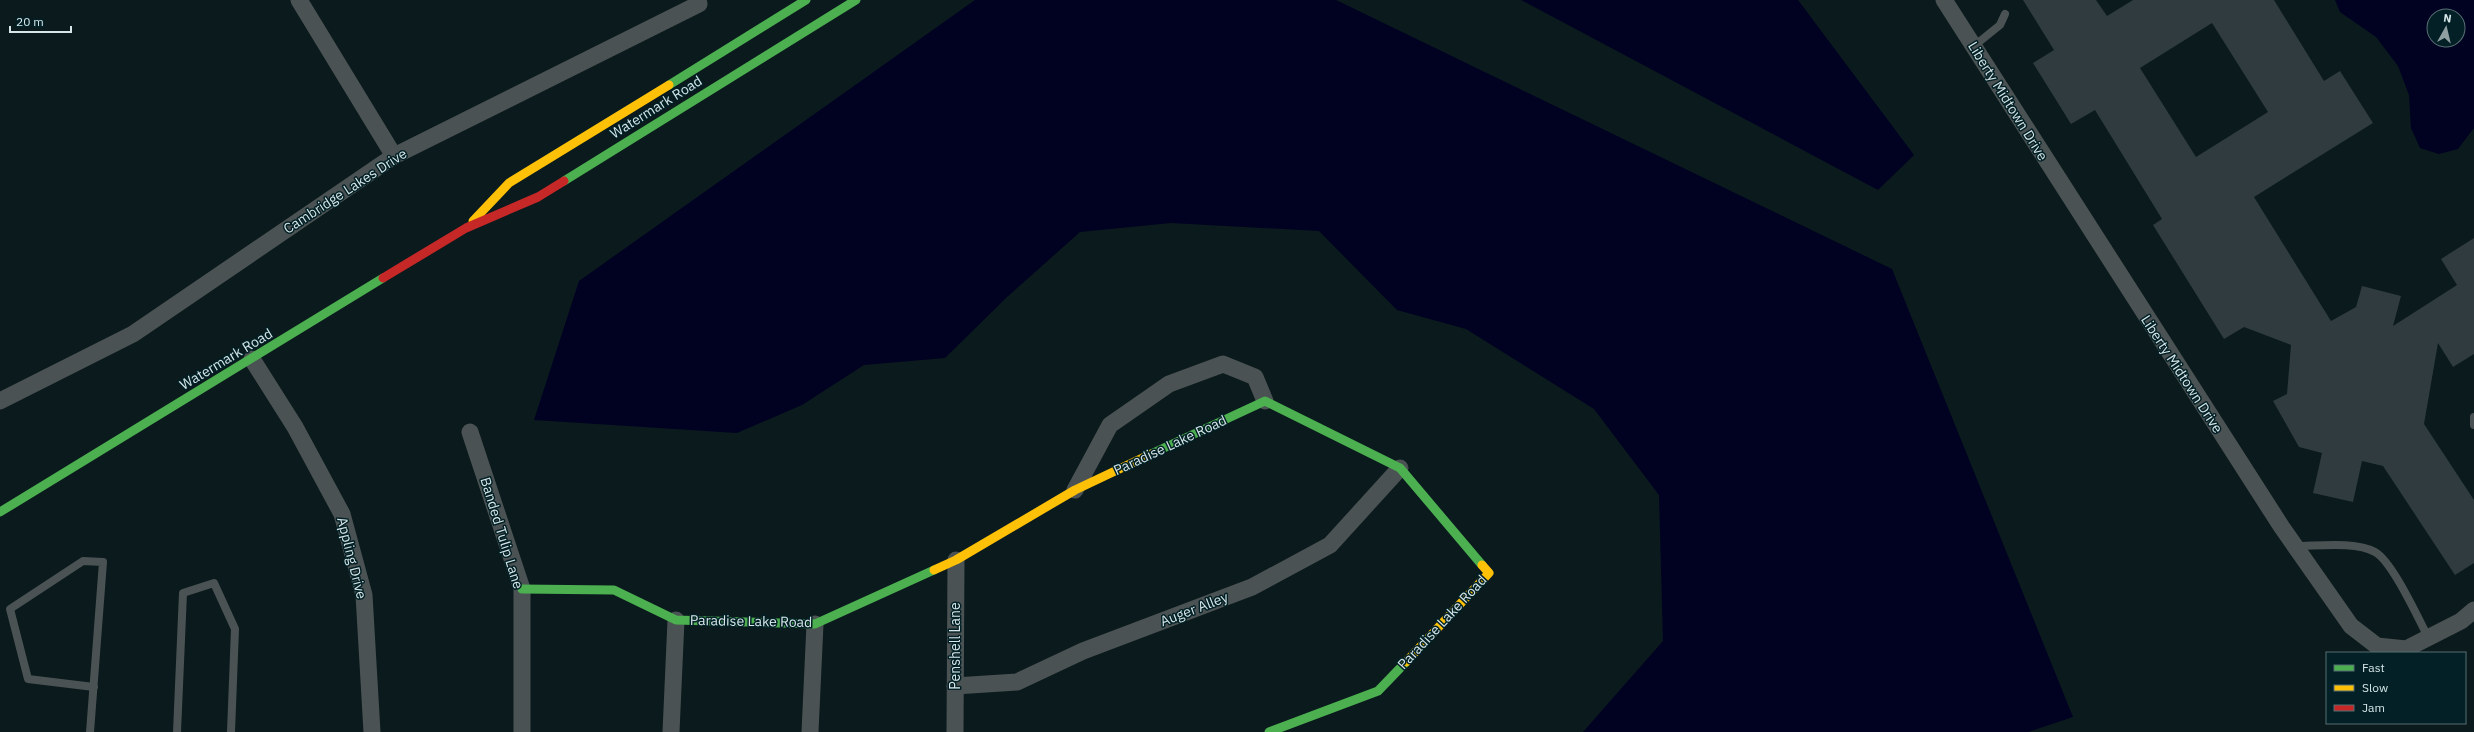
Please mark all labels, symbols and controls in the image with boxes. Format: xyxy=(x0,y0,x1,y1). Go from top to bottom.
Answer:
scale bar xyxy=(10,8,71,34)
north arrow xyxy=(2426,8,2466,48)
text: N xyxy=(2442,11,2452,26)
text: 20 m xyxy=(16,14,44,29)
street label: Liberty Midtown Drive xyxy=(1964,38,2052,164)
street label: Watermark Road xyxy=(607,71,705,143)
street label: Cambridge Lakes Drive xyxy=(280,144,410,238)
street label: Liberty Midtown Drive xyxy=(2137,312,2227,437)
street label: Watermark Road xyxy=(176,324,276,394)
street label: Paradise Lake Road xyxy=(1111,411,1229,479)
street label: Banded Tulip Lane xyxy=(476,475,528,591)
street label: Appling Drive xyxy=(333,515,371,601)
street label: Paradise Lake Road xyxy=(1394,571,1490,673)
street label: Auger Alley xyxy=(1157,588,1231,630)
street label: Penshell Lane xyxy=(946,602,964,690)
street label: Paradise Lake Road xyxy=(690,611,812,631)
legend xyxy=(2326,652,2466,724)
text: Fast xyxy=(2362,660,2385,675)
text: Slow xyxy=(2362,680,2388,695)
text: Jam xyxy=(2362,700,2385,715)

